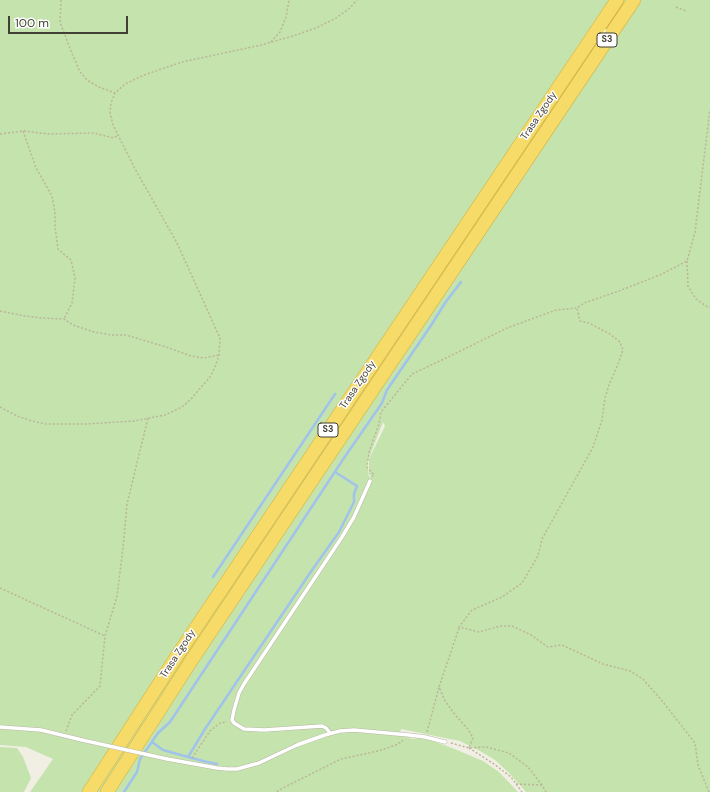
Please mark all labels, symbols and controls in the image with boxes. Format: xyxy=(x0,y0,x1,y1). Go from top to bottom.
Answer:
scale bar xyxy=(10,8,130,34)
text: 100 m xyxy=(15,15,49,31)
road number: S3 xyxy=(597,33,617,47)
street label: Trasa Zgody xyxy=(518,89,560,143)
street label: Trasa Zgody xyxy=(337,358,379,412)
road number: S3 xyxy=(318,423,338,437)
street label: Trasa Zgody xyxy=(158,627,198,681)

